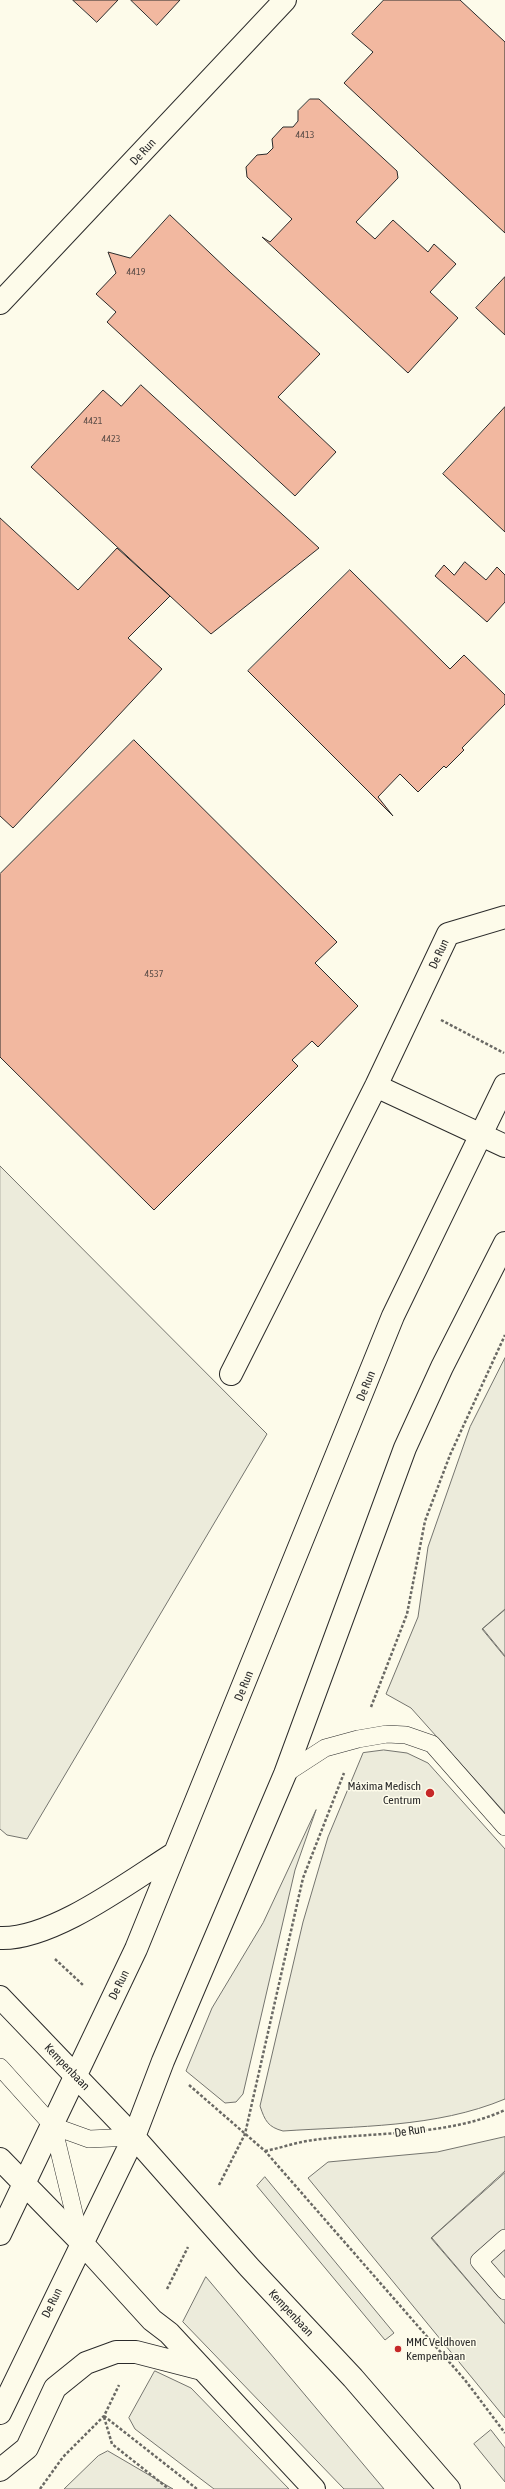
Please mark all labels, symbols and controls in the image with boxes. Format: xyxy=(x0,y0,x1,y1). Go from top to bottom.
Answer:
house number: 4413 xyxy=(296,129,314,141)
street label: De Run xyxy=(127,136,159,168)
house number: 4419 xyxy=(127,266,145,278)
house number: 4421 xyxy=(84,415,102,427)
house number: 4423 xyxy=(102,433,120,445)
street label: De Run xyxy=(426,937,452,971)
house number: 4537 xyxy=(145,968,163,980)
street label: De Run xyxy=(353,1369,379,1403)
street label: De Run xyxy=(231,1669,257,1703)
place label: Máxima Medisch Centrum xyxy=(348,1779,421,1807)
marker: Máxima Medisch Centrum xyxy=(424,1787,436,1799)
street label: De Run xyxy=(106,1968,132,2002)
street label: Kempenbaan xyxy=(41,2041,93,2093)
street label: De Run xyxy=(393,2122,427,2140)
street label: De Run xyxy=(39,2286,65,2320)
street label: Kempenbaan xyxy=(265,2286,317,2340)
place label: MMC Veldhoven Kempenbaan xyxy=(406,2335,476,2363)
marker: MMC Veldhoven Kempenbaan xyxy=(393,2344,403,2354)

